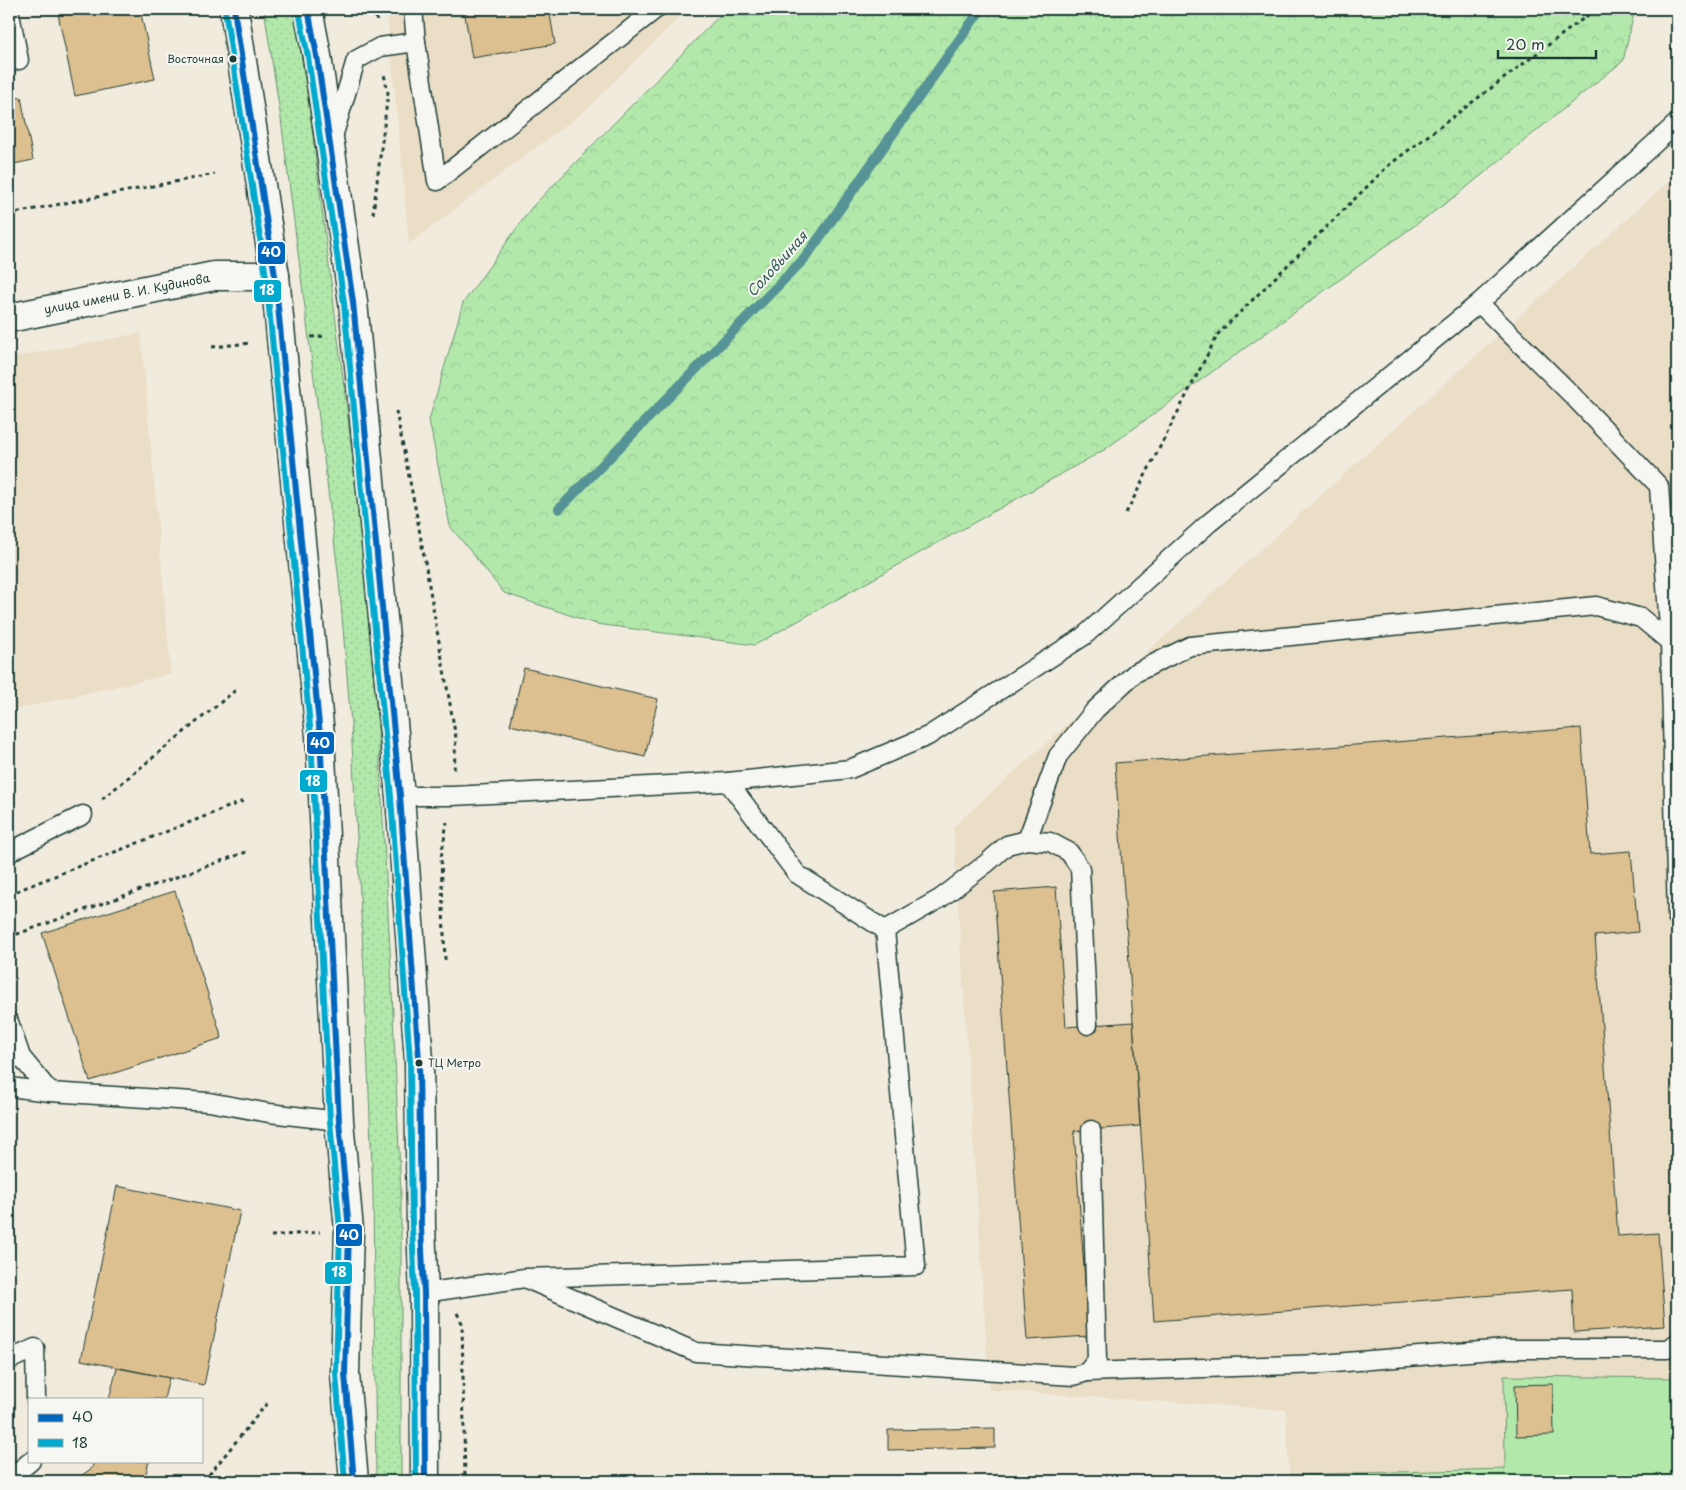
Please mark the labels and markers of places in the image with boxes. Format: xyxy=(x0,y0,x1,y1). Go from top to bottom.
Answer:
place label: Восточная xyxy=(167,50,224,67)
marker: Восточная xyxy=(228,54,238,64)
place label: ТЦ Метро xyxy=(428,1054,481,1071)
marker: ТЦ Метро xyxy=(414,1058,424,1068)

